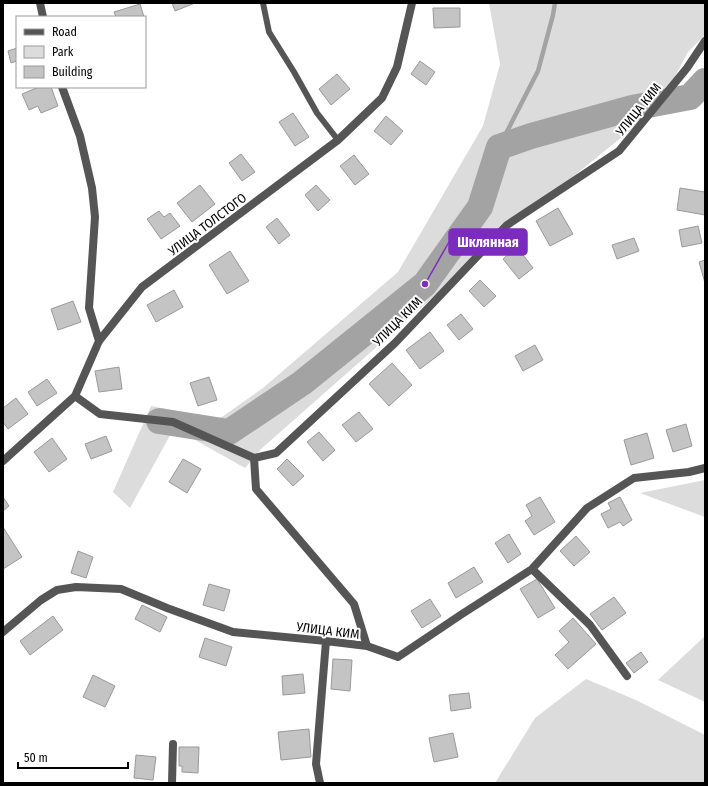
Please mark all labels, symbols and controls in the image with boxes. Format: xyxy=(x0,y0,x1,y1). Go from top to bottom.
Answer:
legend xyxy=(16,16,146,88)
text: Road xyxy=(52,25,77,39)
text: Park xyxy=(52,45,74,59)
text: Building xyxy=(52,65,93,79)
street label: УЛИЦА КИМ xyxy=(612,80,664,139)
street label: УЛИЦА ТОЛСТОГО xyxy=(164,190,249,259)
callout: Шклянная xyxy=(449,229,527,255)
text: Шклянная xyxy=(457,234,519,251)
street label: УЛИЦА КИМ xyxy=(369,294,425,350)
street label: УЛИЦА КИМ xyxy=(295,619,360,642)
scale bar xyxy=(18,744,128,770)
text: 50 m xyxy=(24,751,48,765)

